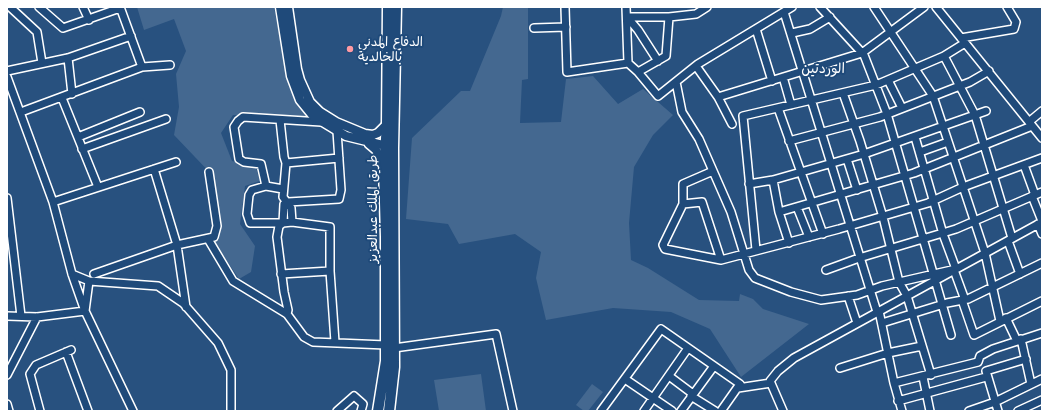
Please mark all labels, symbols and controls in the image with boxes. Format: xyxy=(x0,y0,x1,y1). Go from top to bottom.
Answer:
place label: الدفاع المدني بالخالدية xyxy=(358,34,423,65)
marker: الدفاع المدني بالخالدية xyxy=(345,44,355,54)
district label: الوردتين xyxy=(801,61,845,77)
street label: طريق الملك عبدالعزيز xyxy=(365,155,381,263)

